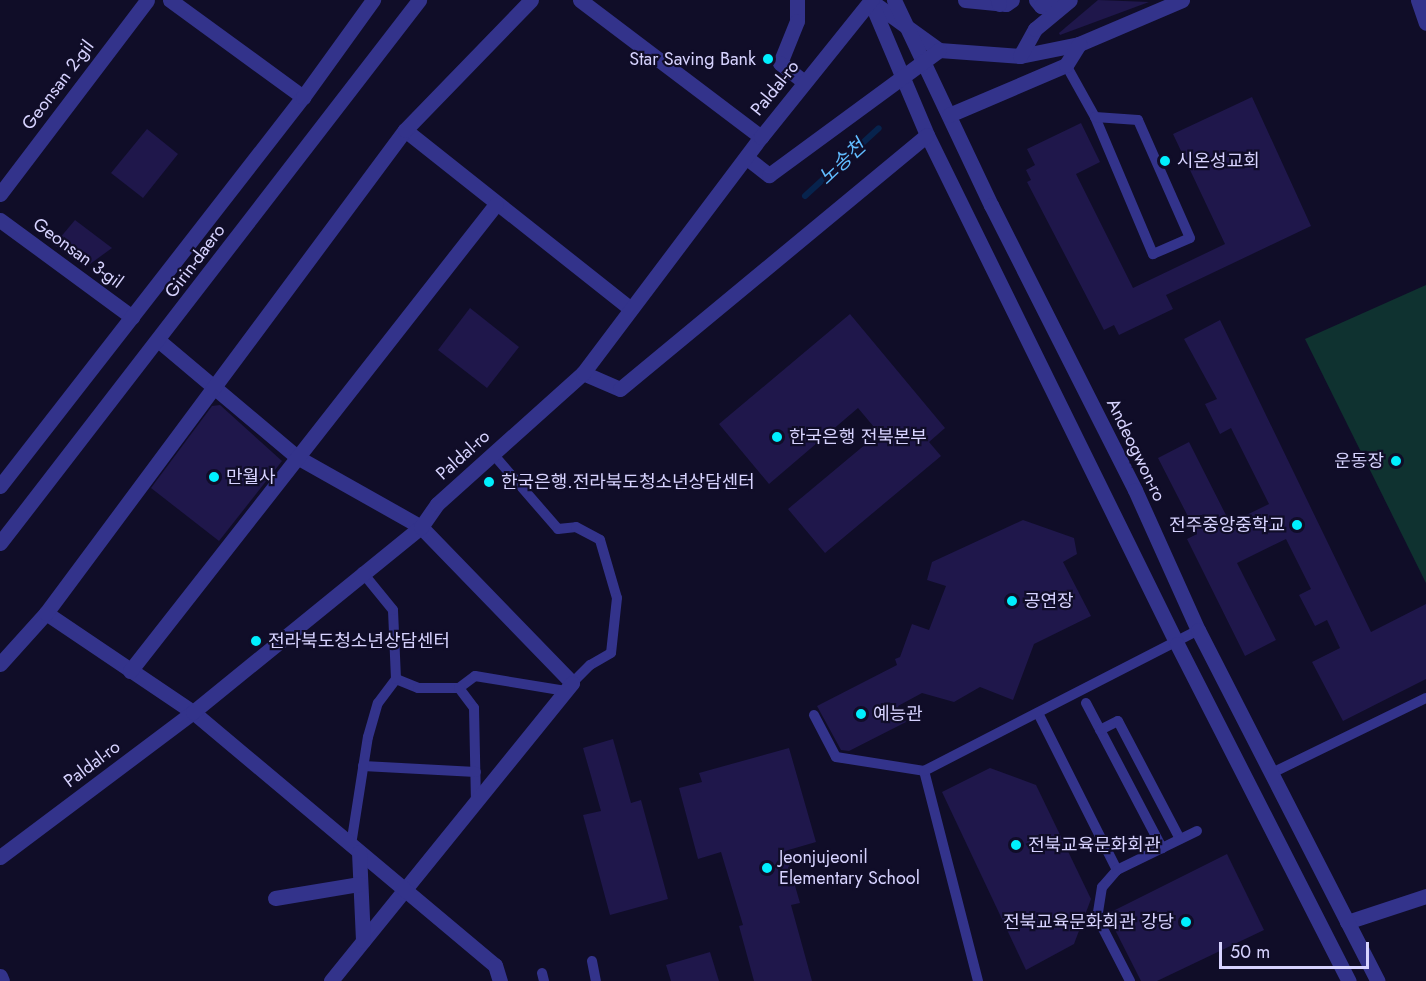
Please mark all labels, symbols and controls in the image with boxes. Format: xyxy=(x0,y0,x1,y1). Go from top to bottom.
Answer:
street label: Geonsan 2-gil xyxy=(17,36,99,134)
place label: Star Saving Bank xyxy=(629,48,756,70)
marker: Star Saving Bank xyxy=(761,52,775,66)
street label: Paldal-ro xyxy=(746,56,804,120)
water label: 노송천 xyxy=(814,134,870,190)
place label: 시온성교회 xyxy=(1177,150,1260,172)
marker: 시온성교회 xyxy=(1158,154,1172,168)
street label: Geonsan 3-gil xyxy=(29,213,127,293)
street label: Girin-daero xyxy=(160,220,230,302)
street label: Andeogwon-ro xyxy=(1102,395,1170,505)
street label: Paldal-ro xyxy=(432,425,494,485)
place label: 한국은행 전북본부 xyxy=(789,426,927,448)
marker: 한국은행 전북본부 xyxy=(770,430,784,444)
place label: 운동장 xyxy=(1334,450,1384,472)
marker: 운동장 xyxy=(1389,454,1403,468)
place label: 만월사 xyxy=(226,466,276,488)
marker: 만월사 xyxy=(207,470,221,484)
place label: 한국은행.전라북도청소년상담센터 xyxy=(501,471,755,493)
marker: 한국은행.전라북도청소년상담센터 xyxy=(482,475,496,489)
place label: 전주중앙중학교 xyxy=(1169,514,1285,536)
marker: 전주중앙중학교 xyxy=(1290,518,1304,532)
place label: 공연장 xyxy=(1024,590,1074,612)
marker: 공연장 xyxy=(1005,594,1019,608)
place label: 전라북도청소년상담센터 xyxy=(268,630,450,652)
marker: 전라북도청소년상담센터 xyxy=(249,634,263,648)
place label: 예능관 xyxy=(873,703,923,725)
marker: 예능관 xyxy=(854,707,868,721)
street label: Paldal-ro xyxy=(60,736,124,792)
place label: 전북교육문화회관 xyxy=(1028,834,1160,856)
marker: 전북교육문화회관 xyxy=(1009,838,1023,852)
place label: Jeonjujeonil Elementary School xyxy=(779,847,920,890)
marker: Jeonjujeonil Elementary School xyxy=(760,861,774,875)
place label: 전북교육문화회관 강당 xyxy=(1003,911,1174,933)
marker: 전북교육문화회관 강당 xyxy=(1179,915,1193,929)
scale bar xyxy=(1222,930,1372,968)
text: 50 m xyxy=(1230,939,1270,965)

